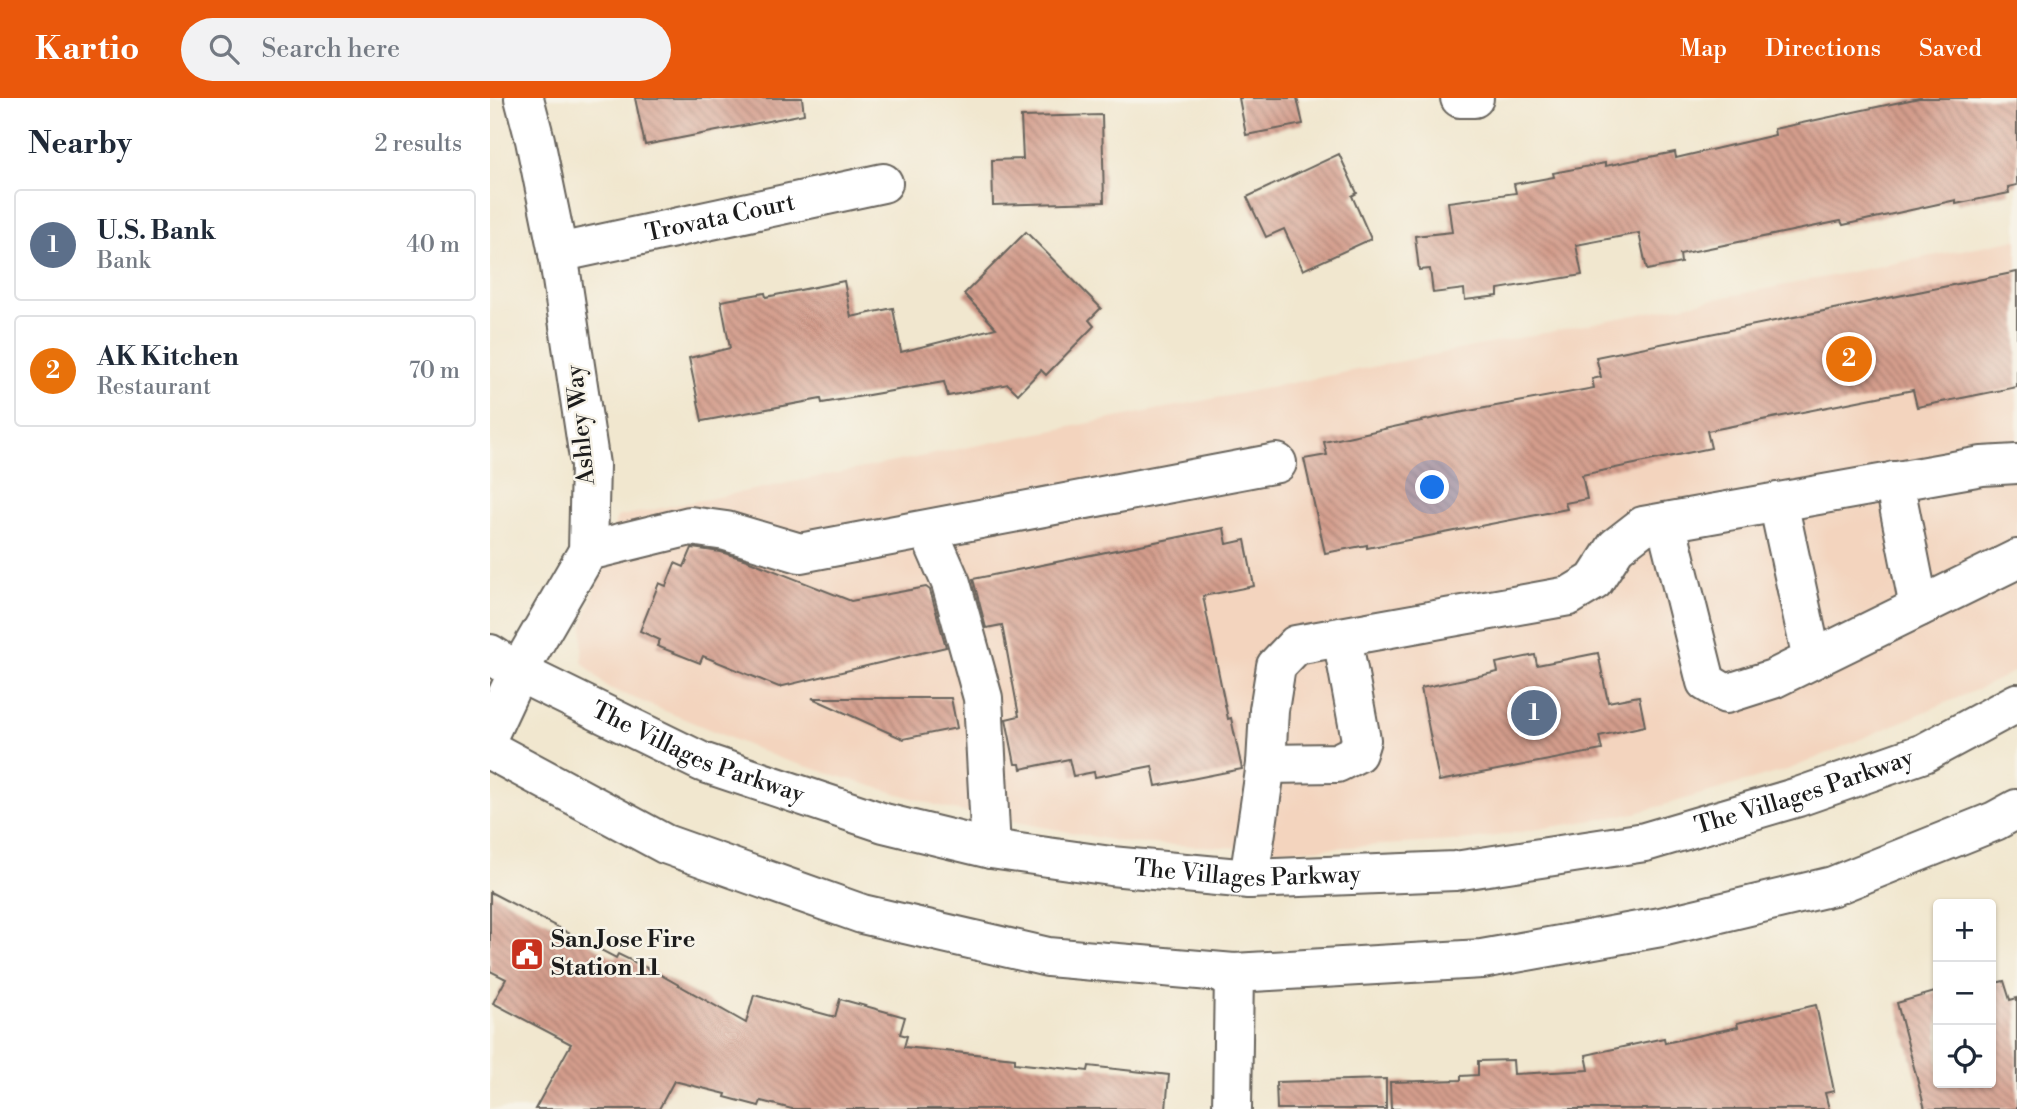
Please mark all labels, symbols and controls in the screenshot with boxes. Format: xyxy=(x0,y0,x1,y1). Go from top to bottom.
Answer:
search box xyxy=(181,18,671,81)
text: Kartio xyxy=(35,29,139,70)
icon: search xyxy=(205,30,243,68)
text: Search here xyxy=(261,33,400,65)
text: Map xyxy=(1680,34,1727,64)
text: Directions xyxy=(1765,34,1881,64)
text: Saved xyxy=(1919,34,1982,64)
text: Nearby xyxy=(28,125,132,163)
text: 2 results xyxy=(375,130,462,158)
street label: Trovata Court xyxy=(643,187,798,249)
text: U.S. Bank xyxy=(97,215,216,247)
text: 1 xyxy=(47,231,59,259)
text: 40 m xyxy=(406,231,460,259)
text: Bank xyxy=(97,247,151,275)
pin: 2 xyxy=(1826,333,1872,385)
text: AK Kitchen xyxy=(97,341,239,373)
text: 2 xyxy=(46,357,60,385)
text: 70 m xyxy=(409,357,460,385)
street label: Ashley Way xyxy=(560,363,602,488)
text: Restaurant xyxy=(97,373,211,401)
your location xyxy=(1415,470,1449,504)
pin: 1 xyxy=(1511,687,1557,739)
street label: The Villages Parkway xyxy=(587,695,808,810)
street label: The Villages Parkway xyxy=(1691,743,1918,842)
street label: The Villages Parkway xyxy=(1132,853,1362,894)
map controls xyxy=(1933,899,1996,1088)
button: + xyxy=(1933,899,1996,962)
place label: San Jose Fire Station 11 xyxy=(551,925,695,983)
public building icon: San Jose Fire Station 11 xyxy=(508,935,546,973)
button: − xyxy=(1933,962,1996,1025)
button: locate xyxy=(1933,1025,1996,1088)

